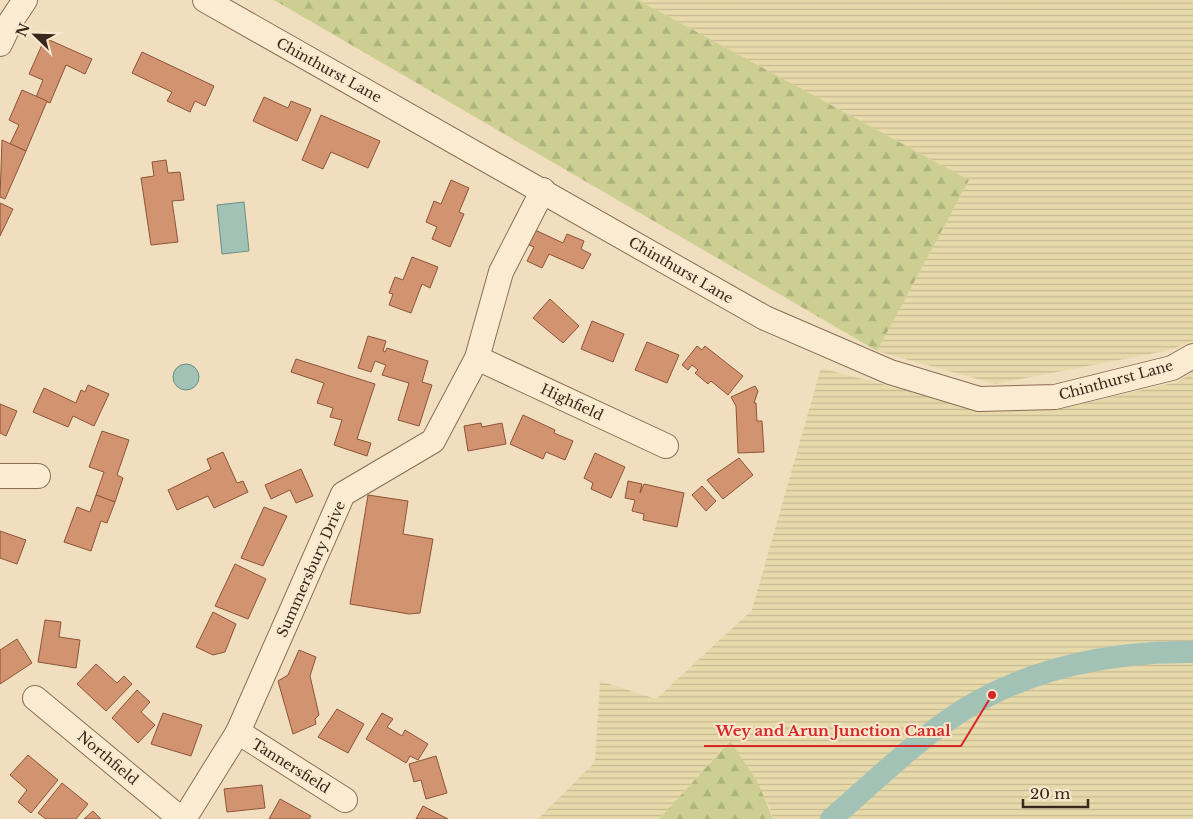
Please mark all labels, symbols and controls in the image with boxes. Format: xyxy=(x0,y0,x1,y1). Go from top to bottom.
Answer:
north arrow xyxy=(10,10,60,60)
text: N xyxy=(12,20,34,39)
street label: Chinthurst Lane xyxy=(273,34,385,106)
street label: Chinthurst Lane xyxy=(626,233,736,307)
street label: Chinthurst Lane xyxy=(1057,356,1175,404)
street label: Highfield xyxy=(538,380,607,425)
street label: Summersbury Drive xyxy=(273,498,349,640)
callout: Wey and Arun Junction Canal xyxy=(704,716,961,746)
text: Wey and Arun Junction Canal xyxy=(714,721,951,740)
street label: Northfield xyxy=(74,727,143,789)
street label: Tannersfield xyxy=(248,735,334,798)
scale bar xyxy=(1023,776,1088,808)
text: 20 m xyxy=(1030,784,1070,803)

